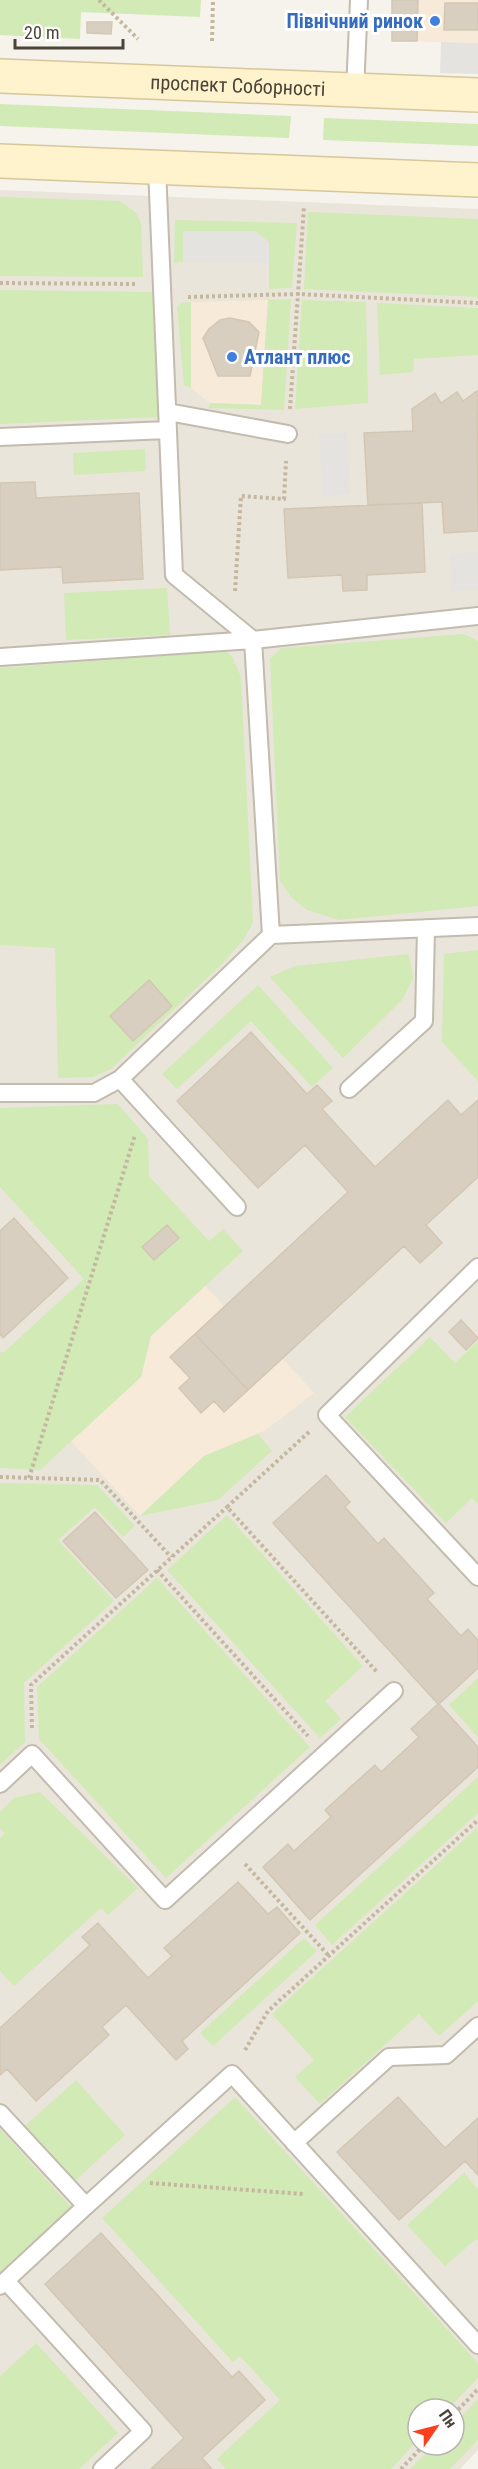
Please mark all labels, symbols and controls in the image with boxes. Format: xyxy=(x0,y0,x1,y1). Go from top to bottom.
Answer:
place label: Північний ринок xyxy=(286,9,423,33)
scale bar xyxy=(15,12,123,50)
marker: Північний ринок xyxy=(428,14,442,28)
text: 20 m xyxy=(24,22,59,43)
street label: проспект Соборності xyxy=(150,70,326,101)
place label: Атлант плюс xyxy=(244,345,350,369)
marker: Атлант плюс xyxy=(225,350,239,364)
north arrow xyxy=(406,2397,466,2457)
text: Пн xyxy=(435,2406,461,2431)

